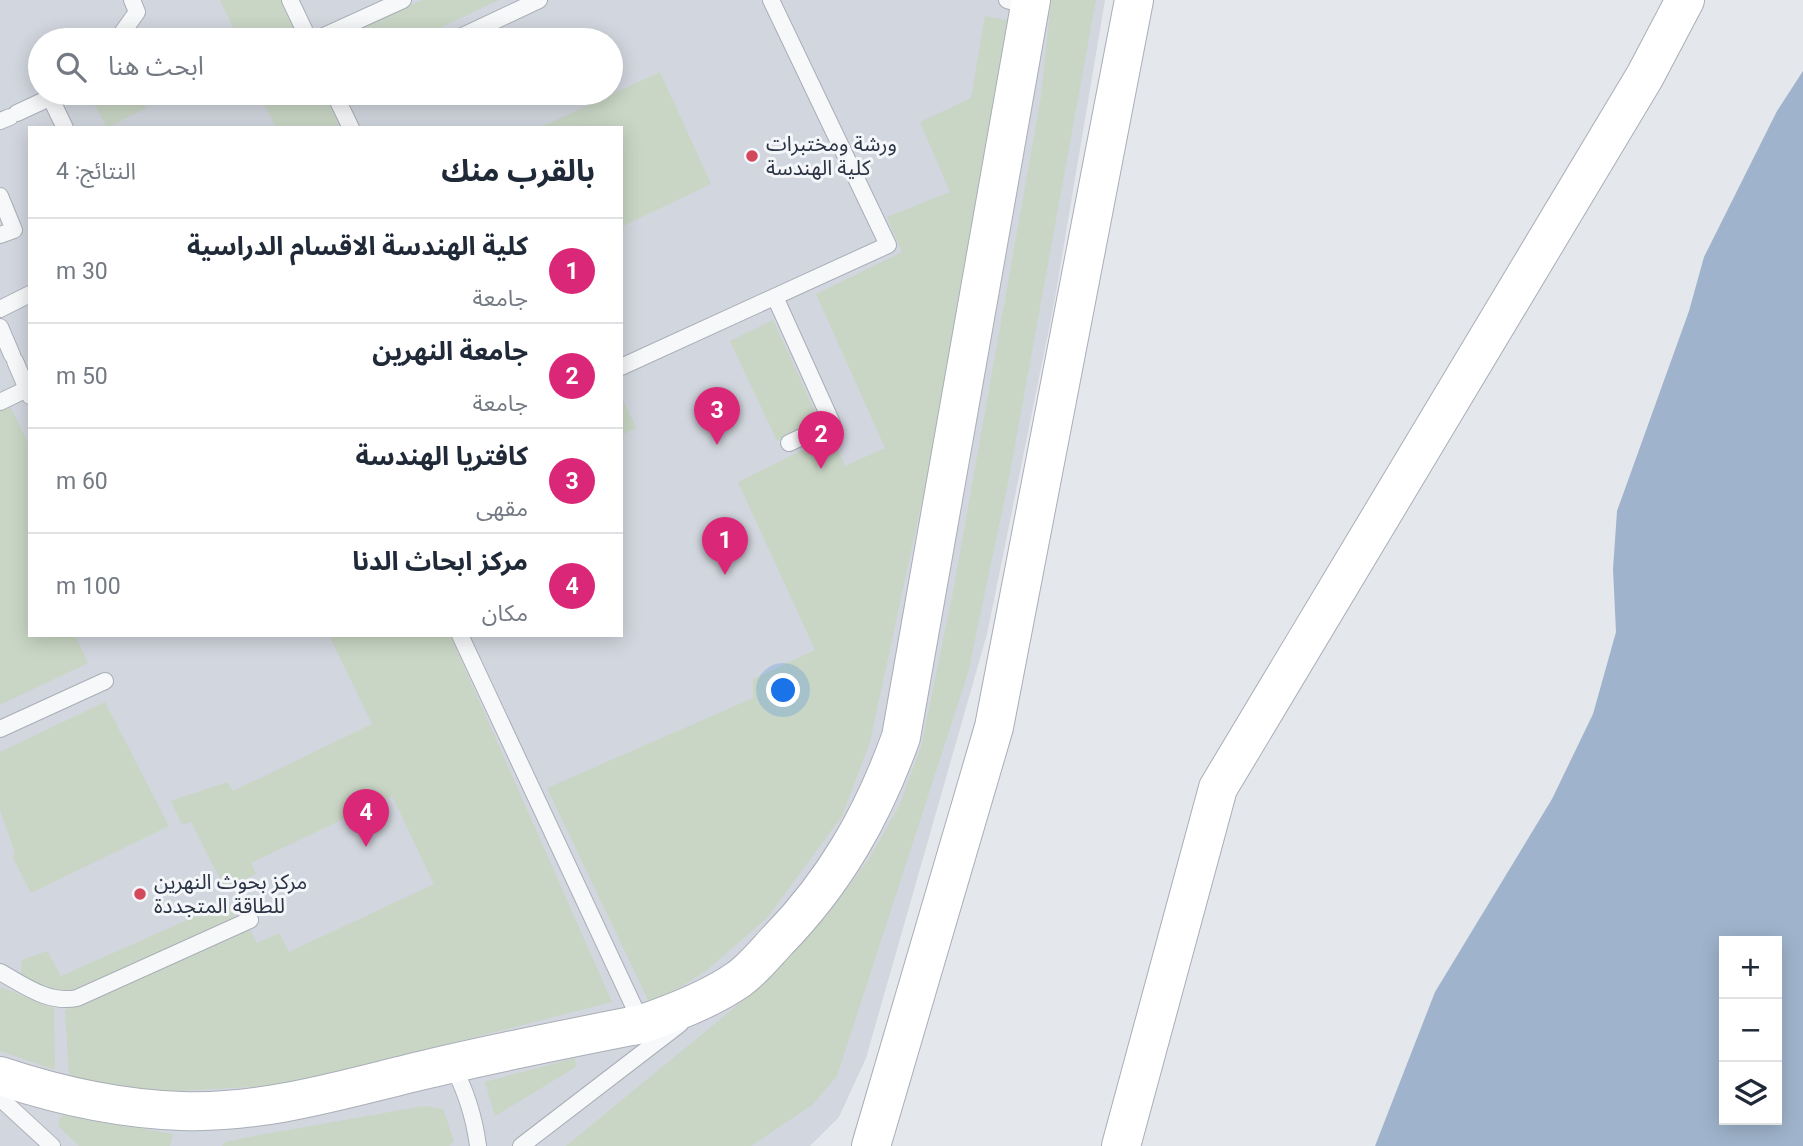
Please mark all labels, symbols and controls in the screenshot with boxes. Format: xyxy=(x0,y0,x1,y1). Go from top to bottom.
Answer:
search box xyxy=(28,28,623,105)
icon: search xyxy=(52,48,90,86)
text: ابحث هنا xyxy=(108,51,204,81)
place label: ورشة ومختبرات كلية الهندسة xyxy=(766,132,897,180)
marker: ورشة ومختبرات كلية الهندسة xyxy=(744,148,760,164)
text: بالقرب منك xyxy=(441,153,595,188)
text: النتائج: 4 xyxy=(56,158,136,185)
text: كلية الهندسة الاقسام الدراسية xyxy=(187,231,528,261)
text: 30 m xyxy=(56,258,108,285)
text: 1 xyxy=(565,258,579,285)
text: جامعة xyxy=(473,285,528,312)
text: جامعة النهرين xyxy=(372,336,528,366)
text: 50 m xyxy=(56,363,108,390)
text: 2 xyxy=(565,363,579,390)
pin: 3 xyxy=(694,387,740,445)
text: جامعة xyxy=(473,390,528,417)
pin: 2 xyxy=(798,411,844,469)
text: كافتريا الهندسة xyxy=(356,441,528,471)
text: 60 m xyxy=(56,468,108,495)
text: 3 xyxy=(565,468,579,495)
text: مقهى xyxy=(476,495,528,522)
pin: 1 xyxy=(702,517,748,575)
text: مركز ابحاث الدنا xyxy=(352,546,528,576)
text: 100 m xyxy=(56,573,121,600)
text: 4 xyxy=(565,573,579,600)
text: مكان xyxy=(482,600,528,627)
your location xyxy=(766,673,800,707)
pin: 4 xyxy=(343,789,389,847)
place label: مركز بحوث النهرين للطاقة المتجددة xyxy=(154,870,307,918)
marker: مركز بحوث النهرين للطاقة المتجددة xyxy=(132,886,148,902)
map controls xyxy=(1719,936,1782,1125)
button: + xyxy=(1719,936,1782,999)
button: − xyxy=(1719,999,1782,1062)
button: layers xyxy=(1719,1062,1782,1125)

